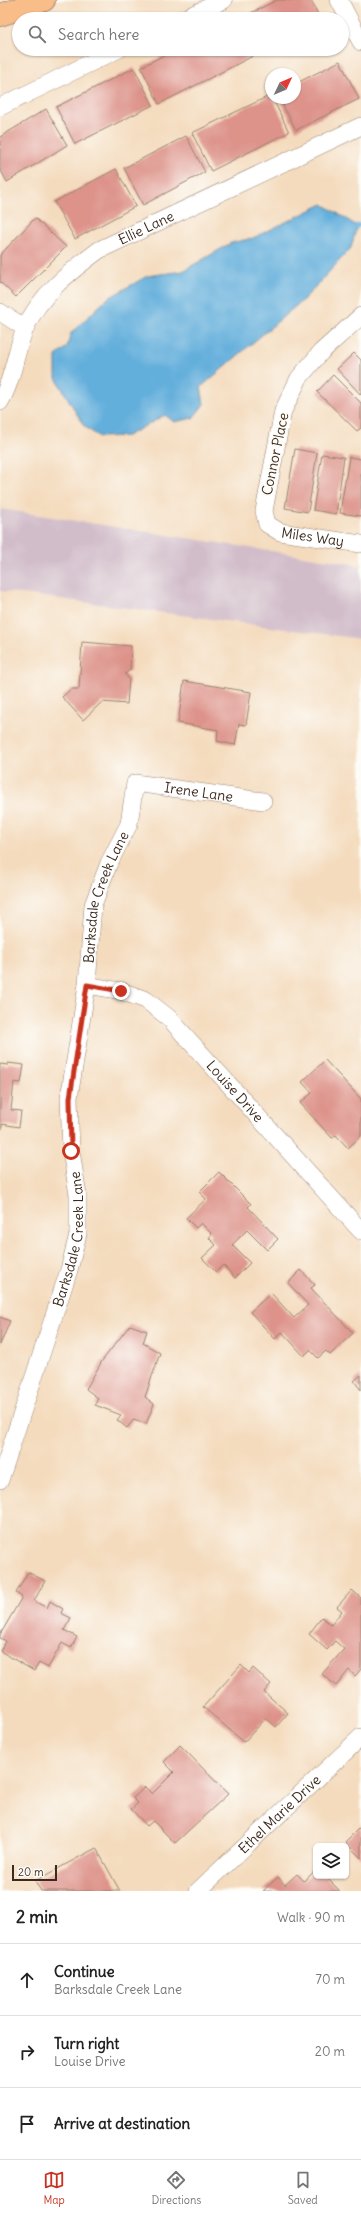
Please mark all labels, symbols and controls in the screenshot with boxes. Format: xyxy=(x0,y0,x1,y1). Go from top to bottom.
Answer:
search box xyxy=(12,12,349,56)
icon: search xyxy=(26,23,48,45)
text: Search here xyxy=(58,25,139,44)
north arrow xyxy=(265,68,301,104)
street label: Ellie Lane xyxy=(115,207,177,249)
street label: Connor Place xyxy=(257,411,293,497)
street label: Miles Way xyxy=(280,523,345,550)
street label: Irene Lane xyxy=(163,778,234,806)
street label: Barksdale Creek Lane xyxy=(80,828,133,964)
route end xyxy=(112,982,130,1000)
street label: Louise Drive xyxy=(203,1057,268,1126)
route start xyxy=(62,1142,80,1160)
street label: Barksdale Creek Lane xyxy=(49,1170,87,1309)
street label: Ethel Marie Drive xyxy=(234,1771,324,1857)
map controls xyxy=(313,1843,349,1879)
button: layers xyxy=(313,1843,349,1879)
scale bar xyxy=(12,1863,57,1882)
text: 20 m xyxy=(18,1865,44,1879)
text: 2 min xyxy=(16,1906,58,1928)
text: Walk · 90 m xyxy=(277,1909,345,1926)
text: Continue xyxy=(54,1962,115,1981)
icon: ahead xyxy=(16,1969,38,1991)
text: 70 m xyxy=(316,1971,345,1988)
text: Barksdale Creek Lane xyxy=(54,1981,182,1998)
text: Turn right xyxy=(54,2034,119,2053)
icon: right xyxy=(16,2041,38,2063)
text: 20 m xyxy=(315,2043,345,2060)
text: Louise Drive xyxy=(54,2053,126,2070)
icon: arrive xyxy=(16,2113,38,2135)
text: Arrive at destination xyxy=(54,2114,190,2133)
tab: Map xyxy=(43,2169,65,2207)
tab: Directions xyxy=(152,2169,201,2207)
tab: Saved xyxy=(288,2169,318,2207)

